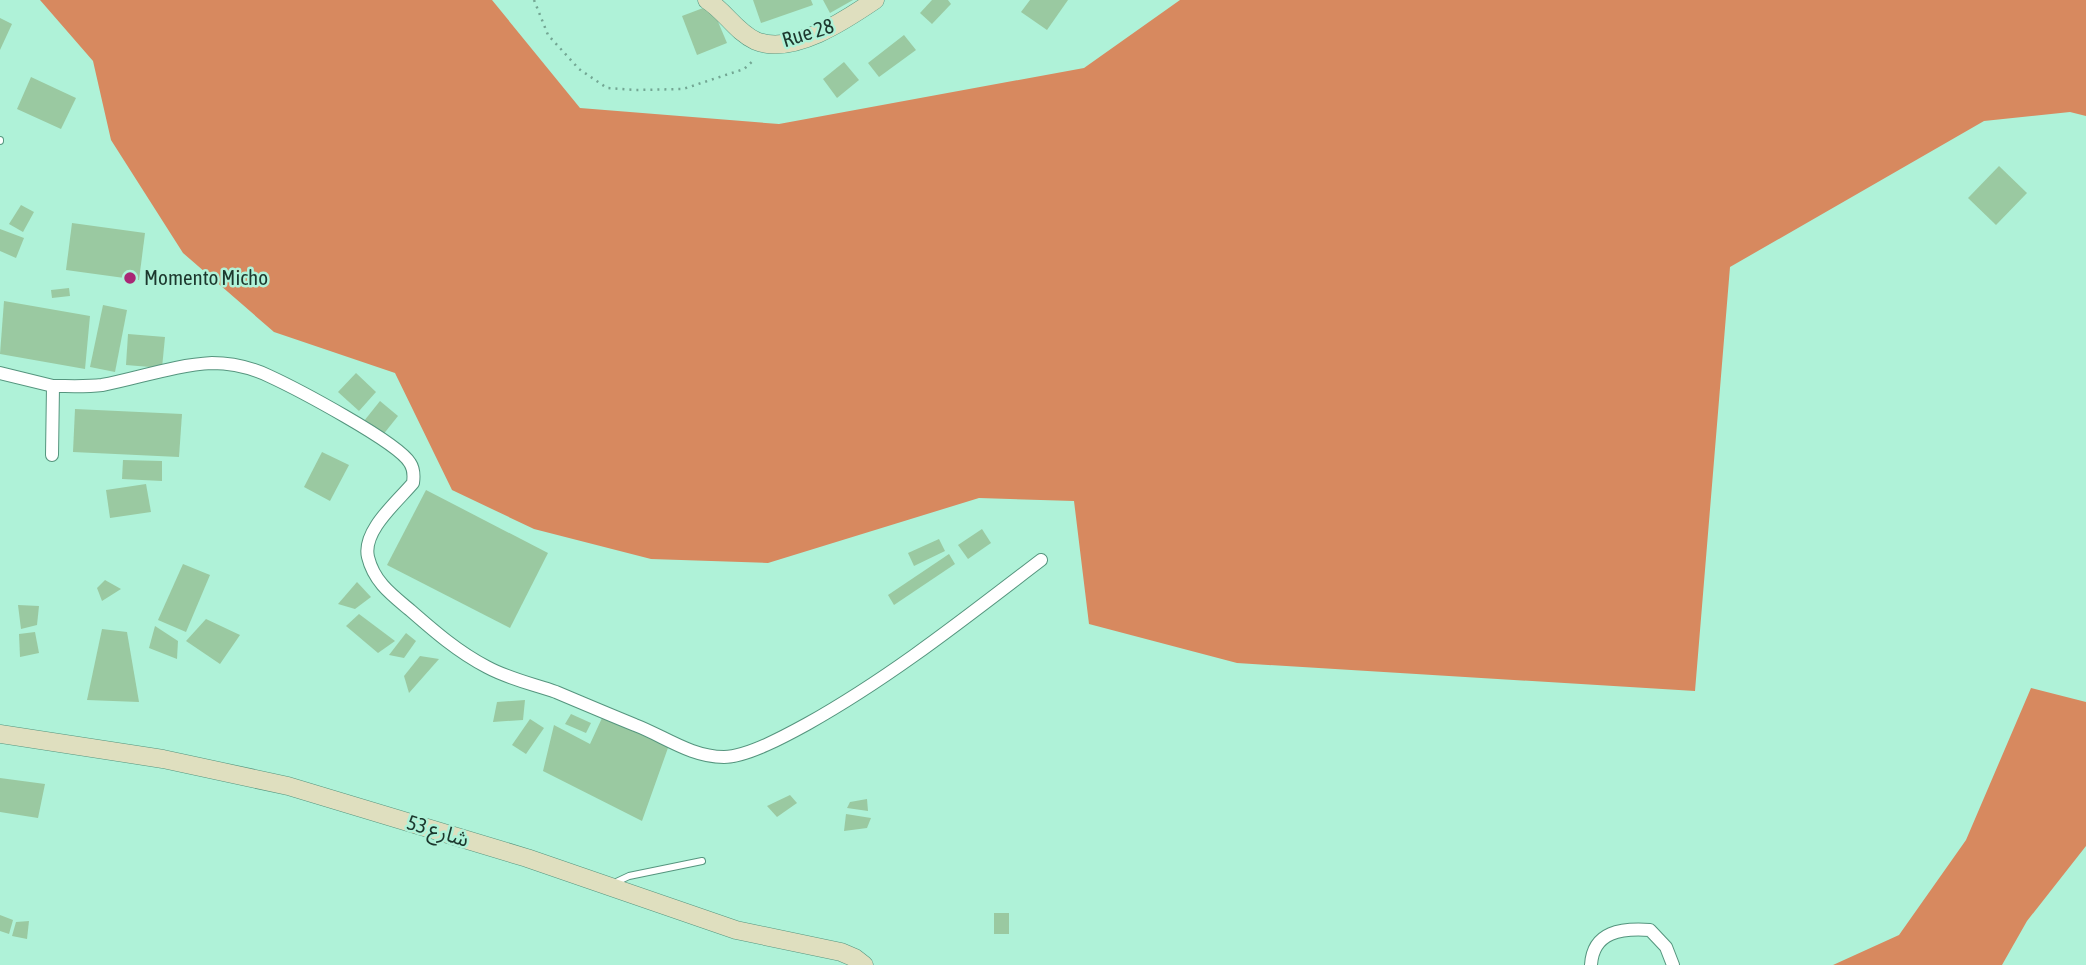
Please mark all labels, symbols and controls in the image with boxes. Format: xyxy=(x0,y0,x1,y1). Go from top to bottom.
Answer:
street label: Rue 28 xyxy=(779,13,837,51)
place label: Momento Micho xyxy=(144,265,268,289)
marker: Momento Micho xyxy=(122,270,138,286)
street label: شارع 53 xyxy=(403,809,472,855)

